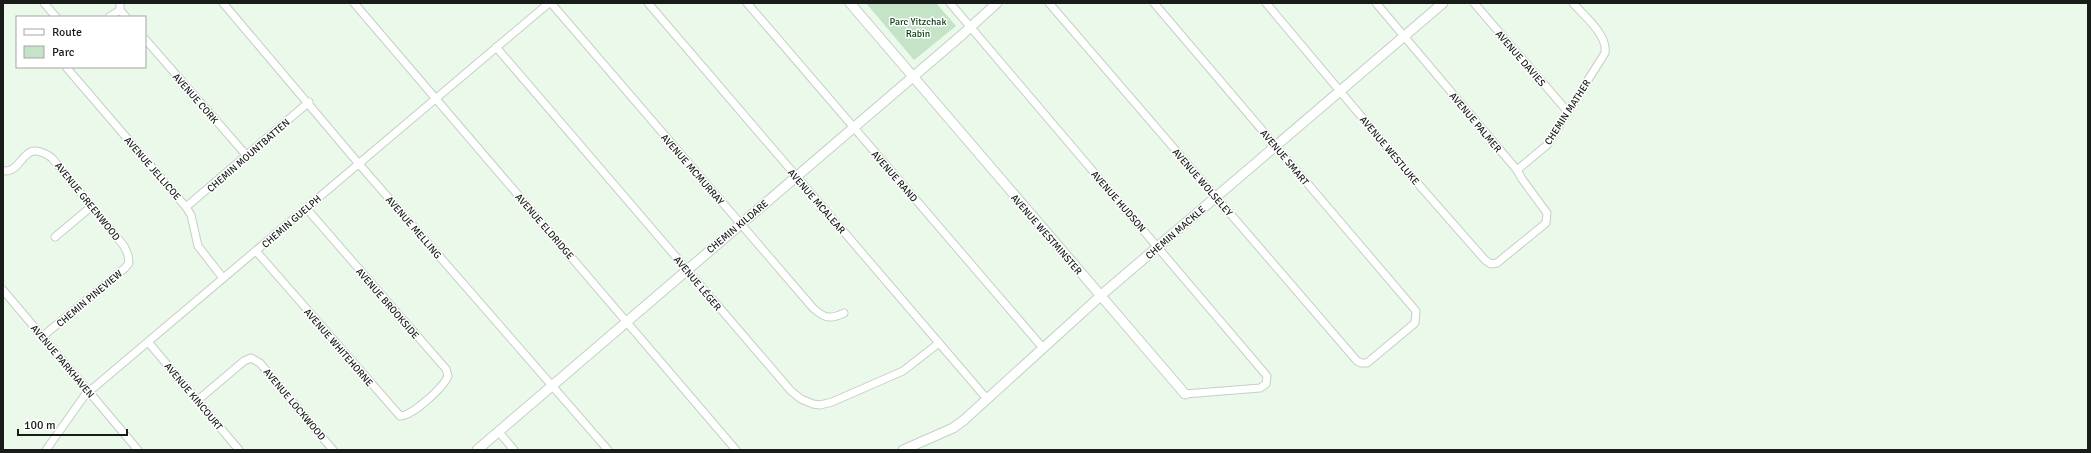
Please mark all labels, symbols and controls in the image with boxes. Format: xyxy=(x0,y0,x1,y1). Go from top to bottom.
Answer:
legend xyxy=(16,16,146,68)
park label: Parc Yitzchak Rabin xyxy=(890,16,946,40)
text: Route xyxy=(52,25,82,40)
street label: AVENUE DAVIES xyxy=(1493,28,1548,89)
text: Parc xyxy=(52,45,75,60)
street label: AVENUE CORK xyxy=(170,71,220,126)
street label: CHEMIN MATHER xyxy=(1542,78,1593,147)
street label: AVENUE PALMER xyxy=(1447,90,1504,155)
street label: AVENUE WESTLUKE xyxy=(1357,114,1422,188)
street label: CHEMIN MOUNTBATTEN xyxy=(205,117,292,195)
street label: AVENUE SMART xyxy=(1258,127,1311,188)
street label: AVENUE MCMURRAY xyxy=(658,132,726,207)
street label: AVENUE JELLICOE xyxy=(122,135,183,203)
street label: AVENUE WOLSELEY xyxy=(1170,146,1235,219)
street label: AVENUE RAND xyxy=(869,149,920,205)
street label: AVENUE GREENWOOD xyxy=(52,160,122,243)
street label: AVENUE MCALEAR xyxy=(785,167,848,236)
street label: AVENUE HUDSON xyxy=(1088,169,1148,235)
street label: AVENUE ELDRIDGE xyxy=(512,191,576,262)
street label: AVENUE WESTMINSTER xyxy=(1008,192,1084,277)
street label: CHEMIN GUELPH xyxy=(260,193,324,251)
street label: AVENUE MELLING xyxy=(383,194,444,261)
street label: CHEMIN KILDARE xyxy=(704,197,771,256)
street label: CHEMIN MACKLE xyxy=(1143,203,1208,262)
street label: AVENUE LÉGER xyxy=(671,253,724,313)
street label: AVENUE BROOKSIDE xyxy=(353,266,422,342)
street label: CHEMIN PINEVIEW xyxy=(54,267,125,330)
street label: AVENUE WHITEHORNE xyxy=(301,306,375,389)
street label: AVENUE PARKHAVEN xyxy=(28,323,96,401)
street label: AVENUE KINCOURT xyxy=(162,361,225,433)
street label: AVENUE LOCKWOOD xyxy=(261,366,328,443)
scale bar xyxy=(18,411,127,437)
text: 100 m xyxy=(24,418,56,433)

